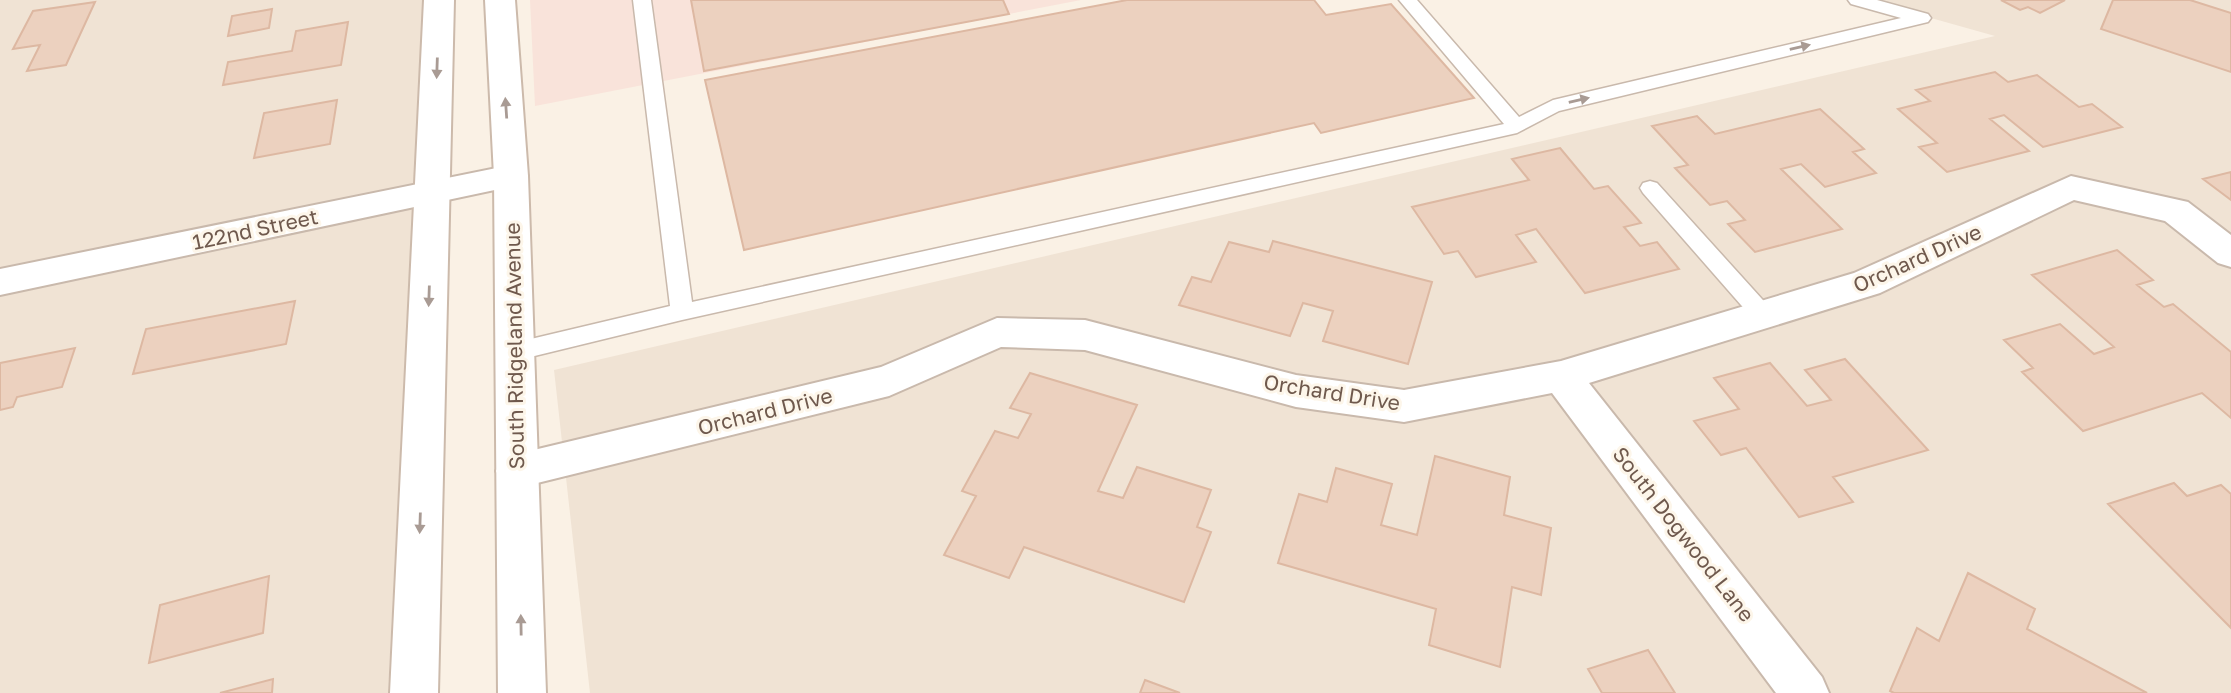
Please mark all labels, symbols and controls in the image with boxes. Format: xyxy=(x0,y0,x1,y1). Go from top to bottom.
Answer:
one-way arrow xyxy=(1789,41,1811,52)
one-way arrow xyxy=(431,57,442,79)
one-way arrow xyxy=(1568,94,1590,105)
one-way arrow xyxy=(501,96,512,118)
street label: 122nd Street xyxy=(190,203,320,255)
street label: Orchard Drive xyxy=(1849,218,1985,298)
street label: South Ridgeland Avenue xyxy=(499,222,529,470)
one-way arrow xyxy=(423,285,434,307)
street label: Orchard Drive xyxy=(1262,368,1402,416)
street label: Orchard Drive xyxy=(695,382,835,440)
street label: South Dogwood Lane xyxy=(1608,441,1760,627)
one-way arrow xyxy=(415,512,426,534)
one-way arrow xyxy=(515,614,526,636)

